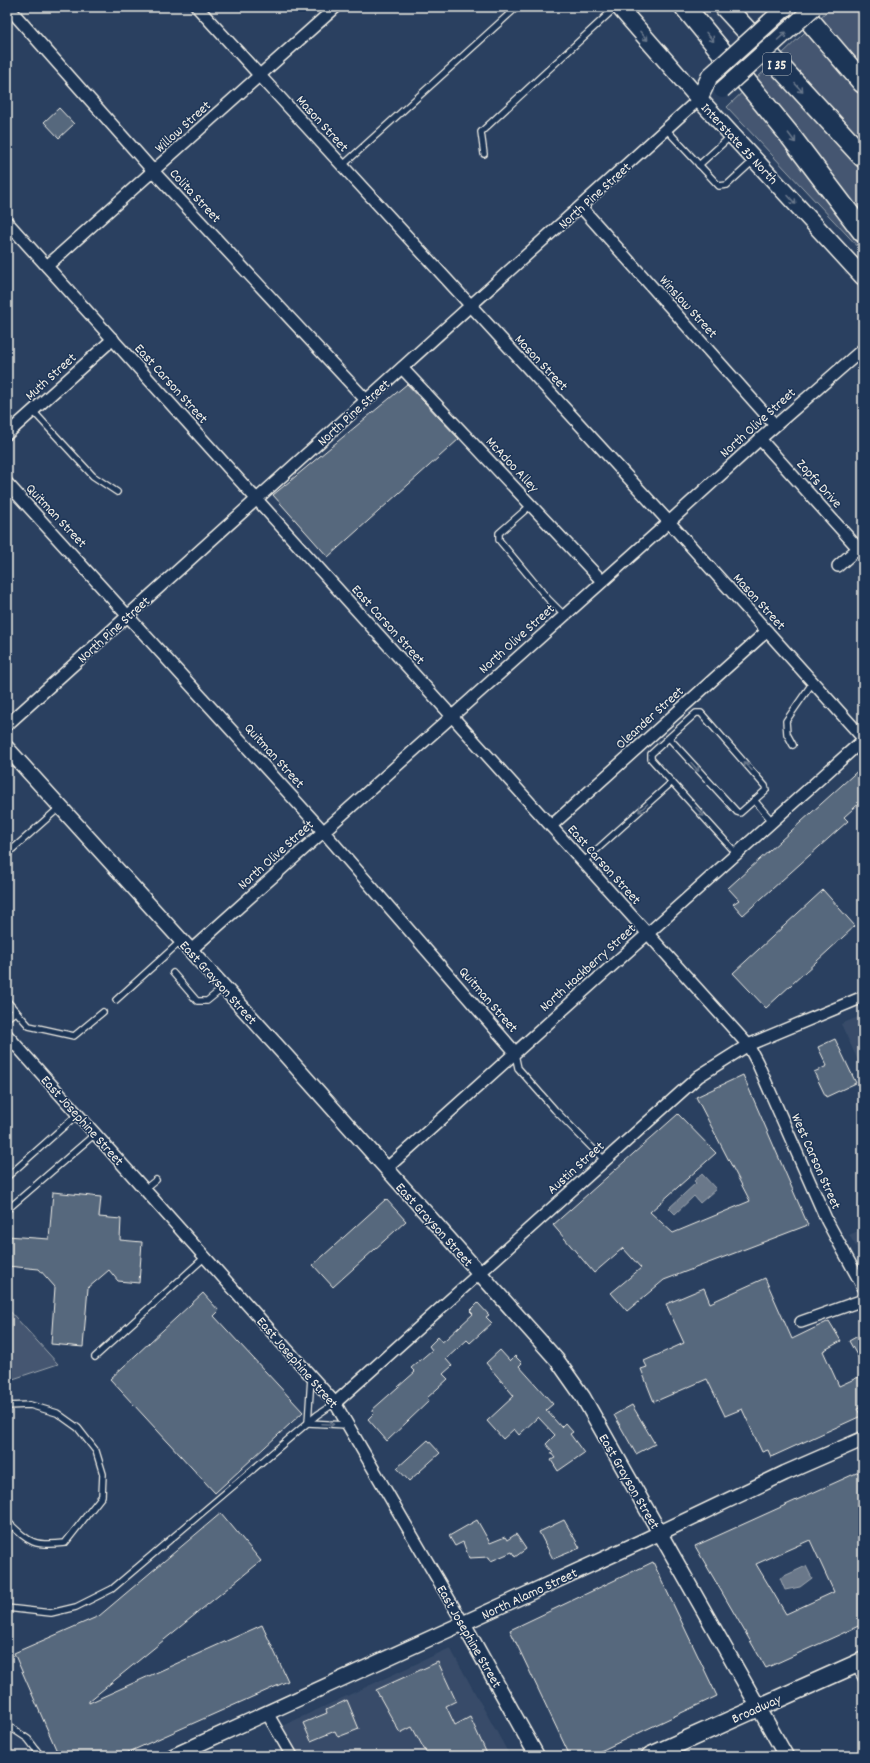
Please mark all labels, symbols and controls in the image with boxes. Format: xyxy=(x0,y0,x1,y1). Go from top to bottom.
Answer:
one-way arrow xyxy=(640,31,649,42)
one-way arrow xyxy=(777,31,787,41)
one-way arrow xyxy=(706,32,715,42)
road number: I 35 xyxy=(763,53,791,75)
one-way arrow xyxy=(794,82,803,93)
street label: Mason Street xyxy=(290,91,353,157)
street label: Willow Street xyxy=(151,97,216,158)
street label: Interstate 35 North xyxy=(695,99,782,190)
one-way arrow xyxy=(788,132,797,143)
street label: North Pine Street xyxy=(554,158,636,235)
street label: Colita Street xyxy=(164,165,225,228)
one-way arrow xyxy=(787,195,797,205)
street label: Winslow Street xyxy=(654,271,721,343)
street label: Mason Street xyxy=(509,331,572,396)
street label: East Carson Street xyxy=(129,340,212,429)
street label: Muth Street xyxy=(21,349,81,406)
street label: North Pine Street xyxy=(313,375,395,452)
street label: North Olive Street xyxy=(716,384,801,463)
street label: McAdoo Alley xyxy=(480,433,543,498)
street label: Zopfs Drive xyxy=(791,455,846,513)
street label: Quitman Street xyxy=(20,480,91,553)
street label: Mason Street xyxy=(727,569,790,635)
street label: East Carson Street xyxy=(346,581,429,670)
street label: North Pine Street xyxy=(73,592,155,669)
street label: North Olive Street xyxy=(475,600,560,679)
street label: Oleander Street xyxy=(612,682,689,755)
street label: Quitman Street xyxy=(239,719,308,793)
one-way arrow xyxy=(743,761,753,771)
one-way arrow xyxy=(690,762,700,772)
one-way arrow xyxy=(638,804,648,813)
one-way arrow xyxy=(695,807,704,818)
street label: North Olive Street xyxy=(234,816,319,895)
street label: East Carson Street xyxy=(562,821,645,910)
street label: North Hackberry Street xyxy=(536,920,641,1017)
street label: East Grayson Street xyxy=(174,937,261,1030)
street label: Quitman Street xyxy=(453,963,522,1038)
street label: East Josephine Street xyxy=(35,1072,128,1171)
street label: West Carson Street xyxy=(785,1111,845,1213)
street label: Austin Street xyxy=(543,1137,609,1200)
street label: East Grayson Street xyxy=(390,1179,477,1272)
street label: East Josephine Street xyxy=(251,1313,342,1414)
one-way arrow xyxy=(321,1420,334,1427)
street label: East Grayson Street xyxy=(593,1430,664,1534)
street label: North Alamo Street xyxy=(479,1564,581,1626)
street label: East Josephine Street xyxy=(431,1582,506,1692)
street label: Broadway xyxy=(729,1690,785,1730)

